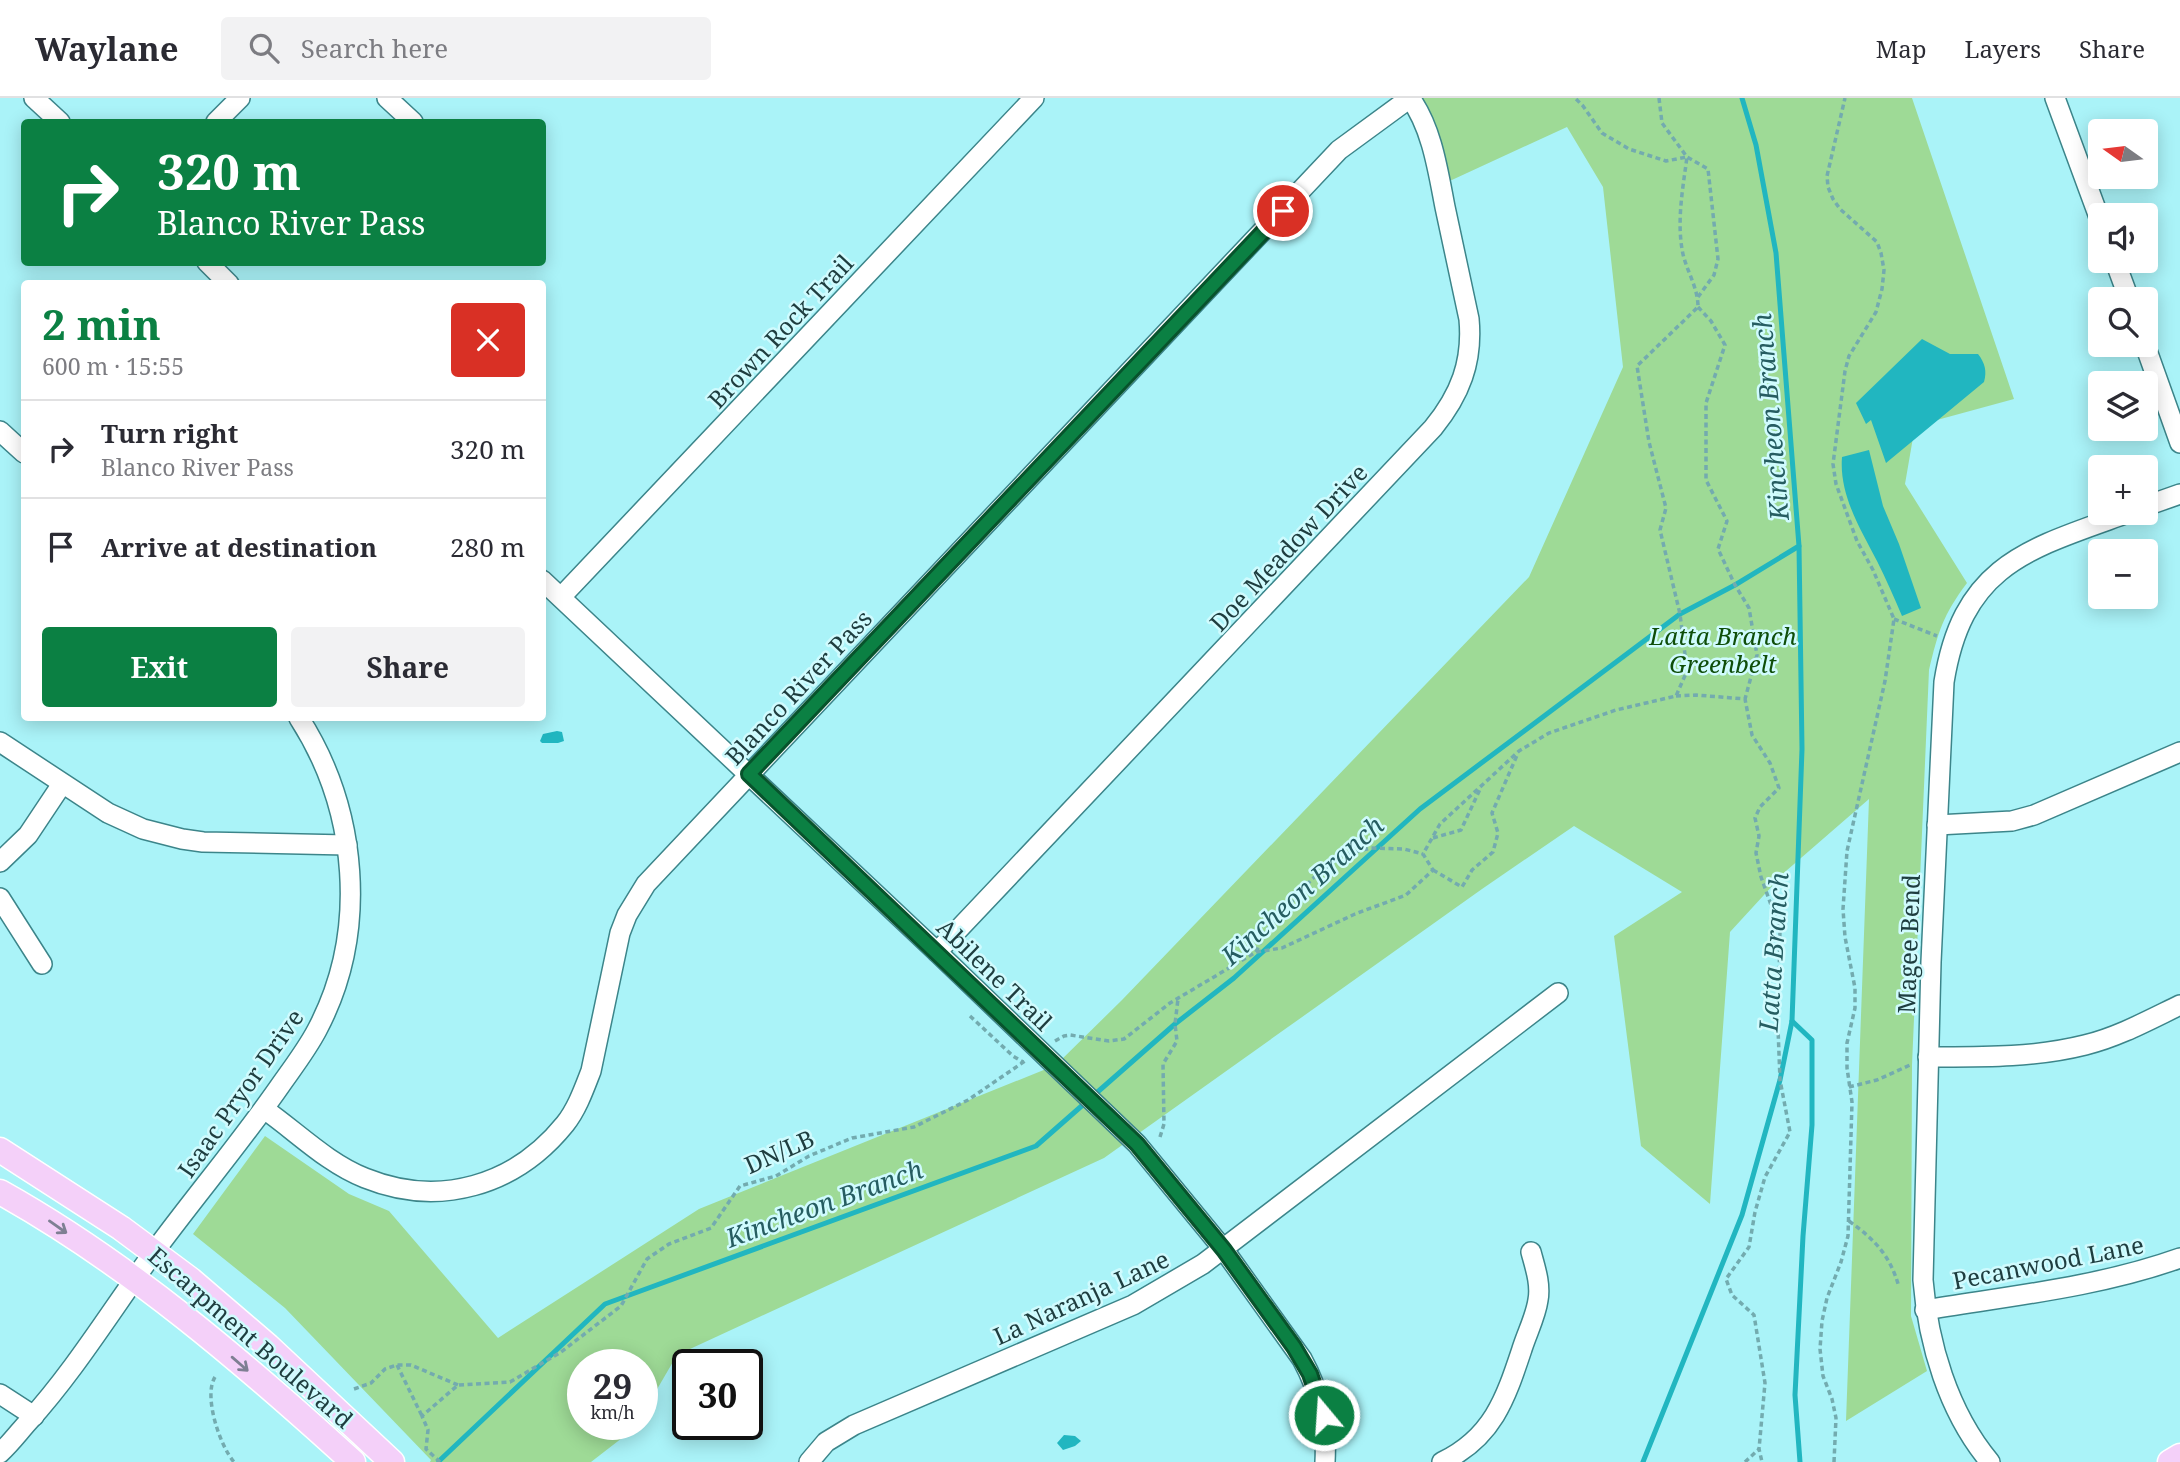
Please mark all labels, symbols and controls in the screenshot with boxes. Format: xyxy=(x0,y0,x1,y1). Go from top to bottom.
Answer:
search box xyxy=(221,17,711,80)
text: Waylane xyxy=(35,26,179,71)
icon: search xyxy=(245,29,283,67)
text: Search here xyxy=(301,30,448,66)
text: Map xyxy=(1876,32,1927,65)
text: Layers xyxy=(1965,32,2041,65)
text: Share xyxy=(2079,32,2145,65)
north arrow xyxy=(2088,119,2158,189)
map controls xyxy=(2088,119,2158,609)
text: 320 m xyxy=(157,138,301,204)
icon: right xyxy=(42,147,133,238)
pin xyxy=(1253,181,1313,241)
icon: arrive xyxy=(1264,192,1302,230)
text: Blanco River Pass xyxy=(157,201,426,244)
button: sound xyxy=(2088,203,2158,273)
street label: Brown Rock Trail xyxy=(700,247,860,415)
button: search xyxy=(2088,287,2158,357)
text: 2 min xyxy=(42,295,161,352)
button: close xyxy=(451,303,525,377)
water label: Kincheon Branch xyxy=(1743,312,1797,523)
text: 600 m · 15:55 xyxy=(42,350,184,382)
button: layers xyxy=(2088,371,2158,441)
text: Turn right xyxy=(101,415,238,451)
icon: right xyxy=(42,430,80,468)
text: 320 m xyxy=(450,431,525,467)
text: Blanco River Pass xyxy=(101,451,294,483)
button: + xyxy=(2088,455,2158,525)
street label: Doe Meadow Drive xyxy=(1202,456,1374,638)
icon: arrive xyxy=(42,528,80,566)
text: Arrive at destination xyxy=(101,529,377,565)
text: 280 m xyxy=(450,529,525,565)
button: − xyxy=(2088,539,2158,609)
street label: Blanco River Pass xyxy=(717,602,879,772)
park label: Latta Branch Greenbelt xyxy=(1648,619,1797,680)
button: Exit xyxy=(42,627,277,707)
button: Share xyxy=(291,627,525,707)
water label: Kincheon Branch xyxy=(1212,807,1391,973)
water label: Latta Branch xyxy=(1749,871,1797,1034)
street label: Magee Bend xyxy=(1889,873,1927,1014)
street label: Abilene Trail xyxy=(930,911,1060,1038)
street label: Isaac Pryor Drive xyxy=(170,1002,310,1184)
street label: DN/LB xyxy=(739,1121,819,1181)
water label: Kincheon Branch xyxy=(719,1150,928,1256)
one-way arrow xyxy=(48,1220,67,1234)
street label: Pecanwood Lane xyxy=(1949,1227,2147,1297)
street label: Escarpment Boulevard xyxy=(142,1239,361,1435)
street label: La Naranja Lane xyxy=(988,1242,1174,1352)
speed limit sign: 30 xyxy=(672,1349,763,1440)
one-way arrow xyxy=(231,1356,249,1372)
text: 29 xyxy=(593,1362,632,1409)
position arrow xyxy=(1287,1378,1361,1452)
text: km/h xyxy=(590,1400,635,1424)

